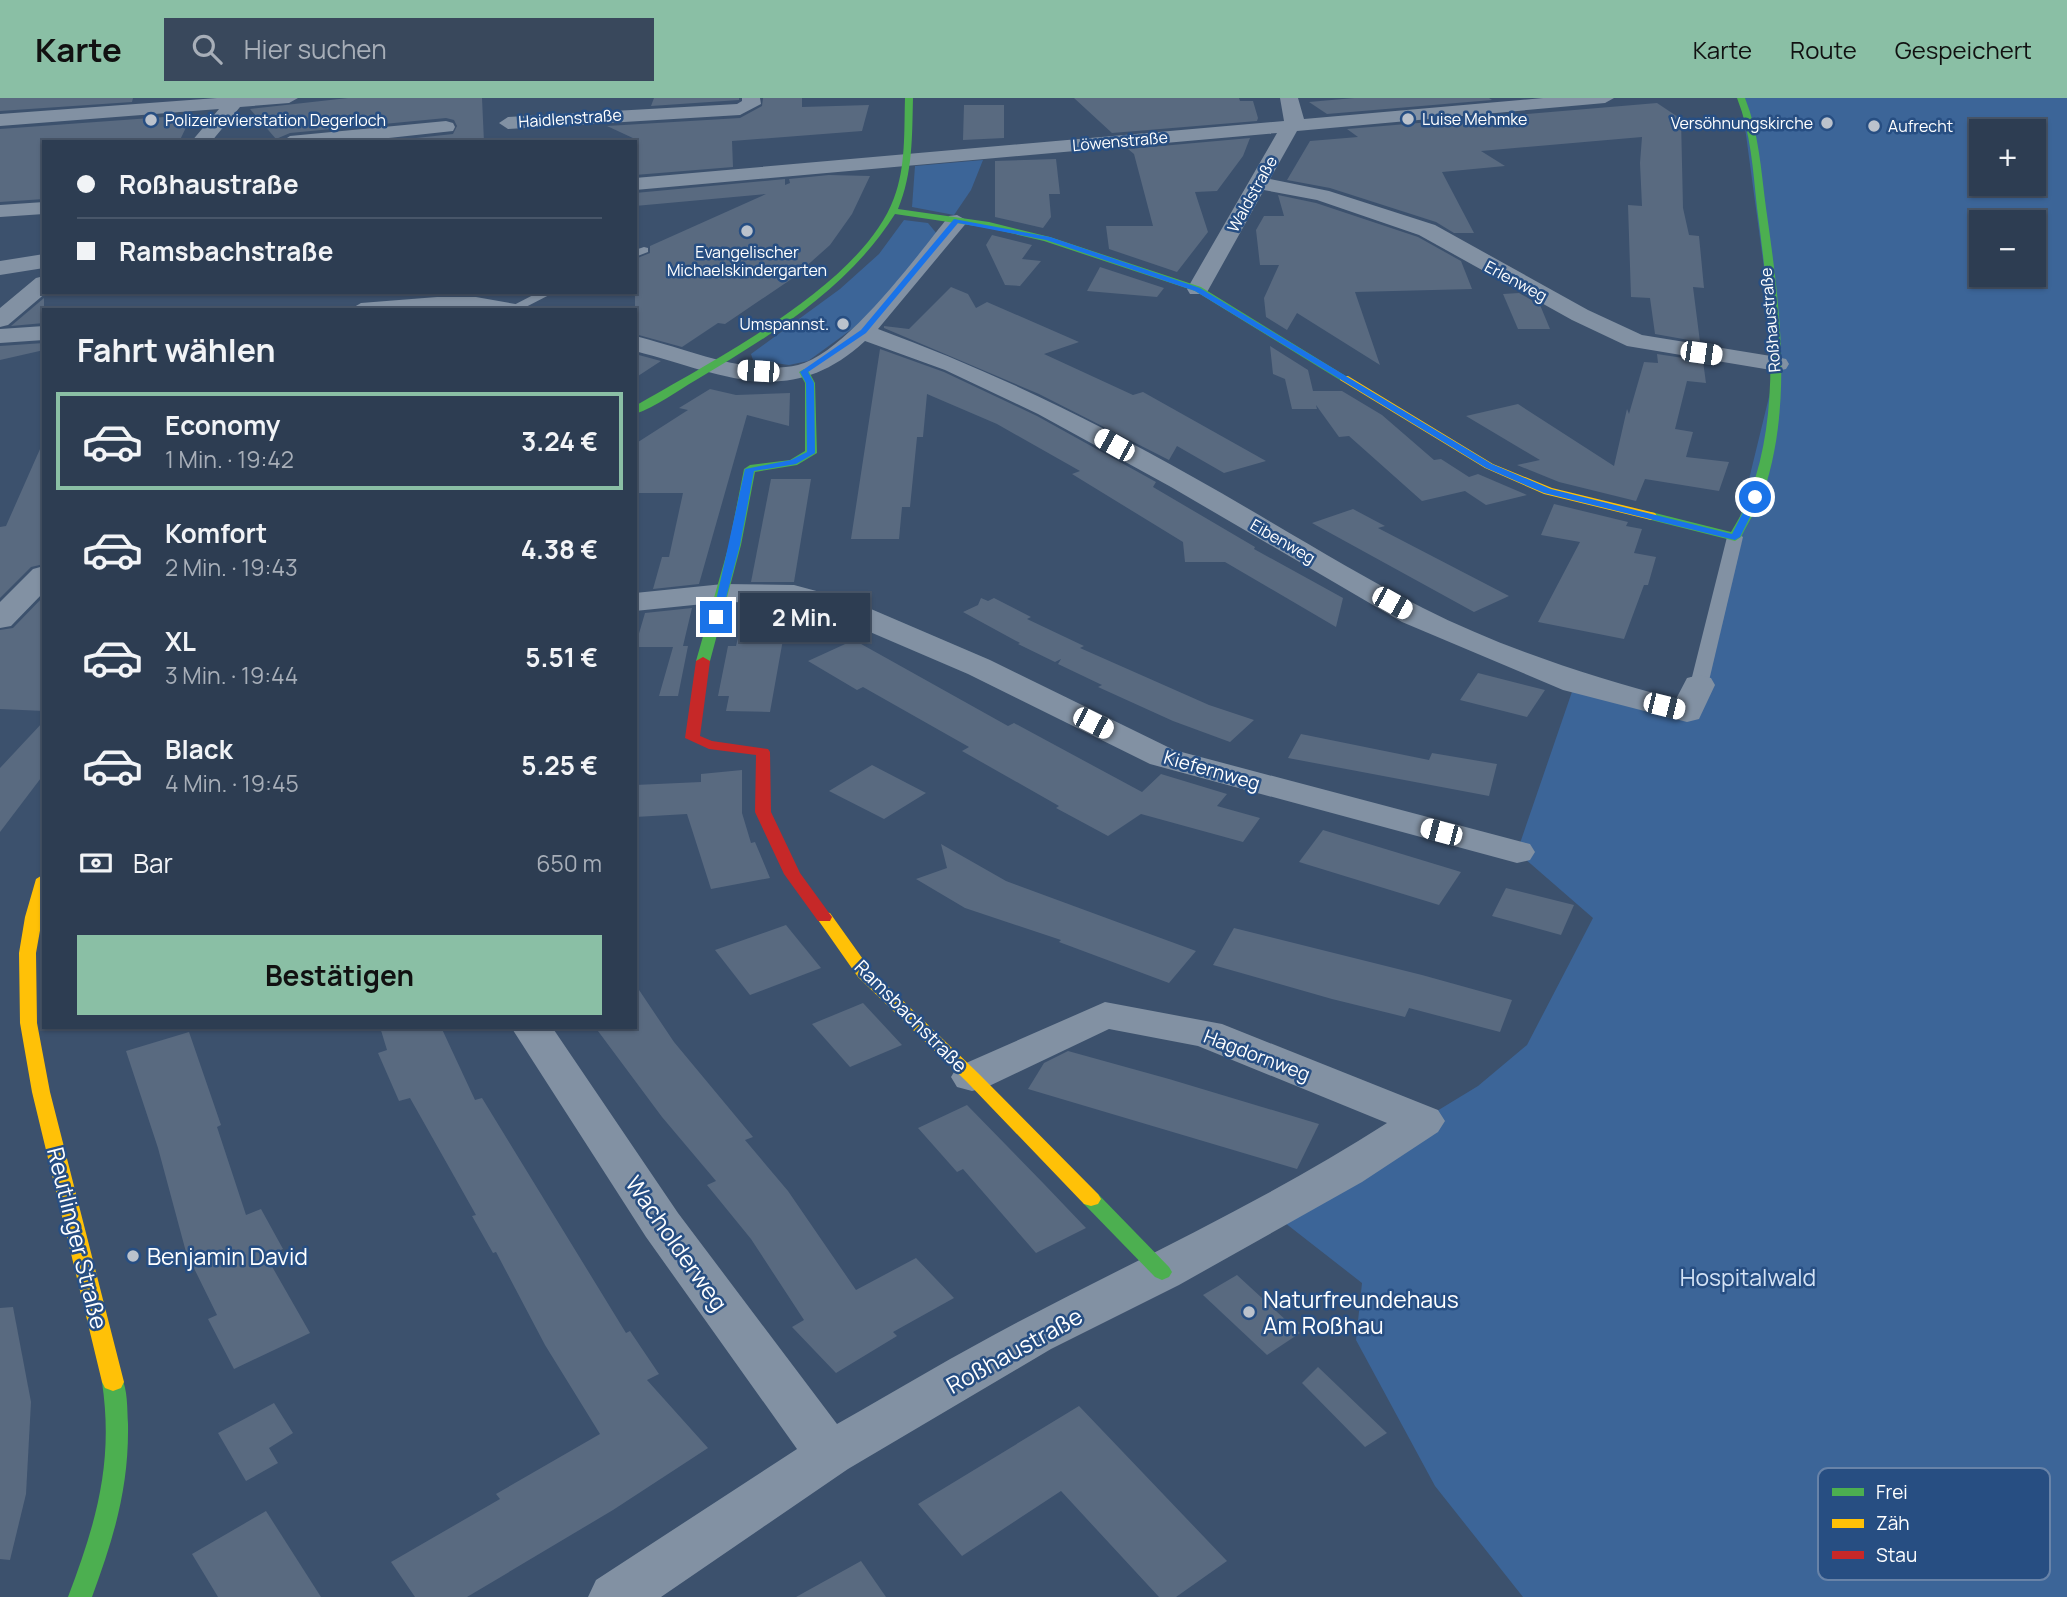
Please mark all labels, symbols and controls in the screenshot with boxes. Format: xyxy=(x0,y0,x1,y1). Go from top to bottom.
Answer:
search box xyxy=(164,18,654,81)
text: Karte xyxy=(35,27,122,72)
icon: search xyxy=(188,30,226,68)
text: Hier suchen xyxy=(244,31,387,67)
text: Karte xyxy=(1693,33,1752,66)
text: Route xyxy=(1790,33,1857,66)
text: Gespeichert xyxy=(1895,33,2032,66)
street label: Haidlenstraße xyxy=(518,103,622,133)
place label: Luise Mehmke xyxy=(1422,108,1527,130)
place label: Polizeirevierstation Degerloch xyxy=(165,109,386,131)
marker: Luise Mehmke xyxy=(1400,111,1416,127)
marker: Polizeirevierstation Degerloch xyxy=(143,112,159,128)
place label: Versöhnungskirche xyxy=(1671,112,1813,134)
marker: Versöhnungskirche xyxy=(1819,115,1835,131)
place label: Aufrecht xyxy=(1888,115,1953,137)
marker: Aufrecht xyxy=(1866,118,1882,134)
map controls xyxy=(1969,119,2046,287)
button: + xyxy=(1969,119,2046,196)
street label: Löwenstraße xyxy=(1071,126,1169,156)
street label: Waldstraße xyxy=(1222,152,1282,236)
text: Roßhaustraße xyxy=(119,166,299,202)
button: − xyxy=(1969,210,2046,287)
marker: Evangelischer Michaelskindergarten xyxy=(739,223,755,239)
text: Ramsbachstraße xyxy=(119,233,333,269)
place label: Evangelischer Michaelskindergarten xyxy=(667,241,827,281)
street label: Erlenweg xyxy=(1481,255,1551,307)
street label: Roßhaustraße xyxy=(1754,267,1786,373)
place label: Umspannst. xyxy=(740,313,829,335)
marker: Umspannst. xyxy=(835,316,851,332)
text: Fahrt wählen xyxy=(77,328,276,372)
car xyxy=(1679,340,1724,366)
car xyxy=(737,359,780,383)
text: Economy xyxy=(165,407,280,443)
icon: car xyxy=(81,410,144,473)
text: 3.24 € xyxy=(521,423,598,459)
car xyxy=(1091,426,1138,464)
text: 1 Min. · 19:42 xyxy=(165,443,294,475)
route start xyxy=(1739,481,1771,513)
street label: Eibenweg xyxy=(1246,514,1320,568)
text: Komfort xyxy=(165,515,267,551)
icon: car xyxy=(81,518,144,581)
text: 4.38 € xyxy=(521,531,598,567)
text: 2 Min. · 19:43 xyxy=(165,551,298,583)
car xyxy=(1369,584,1416,622)
callout: 2 Min. xyxy=(740,592,870,642)
route end xyxy=(700,601,732,633)
text: 2 Min. xyxy=(772,601,838,633)
text: XL xyxy=(165,623,196,659)
icon: car xyxy=(81,626,144,689)
text: 5.51 € xyxy=(525,639,598,675)
text: 3 Min. · 19:44 xyxy=(165,659,298,691)
car xyxy=(1642,691,1687,721)
car xyxy=(1070,704,1117,742)
text: Black xyxy=(165,731,233,767)
icon: car xyxy=(81,734,144,797)
street label: Kiefernweg xyxy=(1161,744,1263,796)
text: 5.25 € xyxy=(521,747,598,783)
text: 4 Min. · 19:45 xyxy=(165,767,299,799)
car xyxy=(1418,816,1465,848)
icon: cash xyxy=(77,844,115,882)
text: Bar xyxy=(133,845,173,881)
text: 650 m xyxy=(536,847,602,879)
button: Bestätigen xyxy=(77,935,602,1015)
street label: Ramsbachstraße xyxy=(849,954,973,1078)
street label: Hagdornweg xyxy=(1200,1023,1314,1087)
street label: Reutlinger Straße xyxy=(40,1144,116,1332)
street label: Wacholderweg xyxy=(619,1169,735,1317)
place label: Benjamin David xyxy=(147,1240,308,1272)
marker: Benjamin David xyxy=(125,1248,141,1264)
park label: Hospitalwald xyxy=(1680,1261,1816,1293)
place label: Naturfreundehaus Am Roßhau xyxy=(1263,1283,1459,1341)
street label: Roßhaustraße xyxy=(940,1299,1088,1401)
marker: Naturfreundehaus Am Roßhau xyxy=(1241,1304,1257,1320)
legend xyxy=(1818,1468,2050,1580)
text: Frei xyxy=(1876,1479,1908,1505)
text: Zäh xyxy=(1876,1510,1910,1536)
text: Stau xyxy=(1876,1542,1917,1568)

